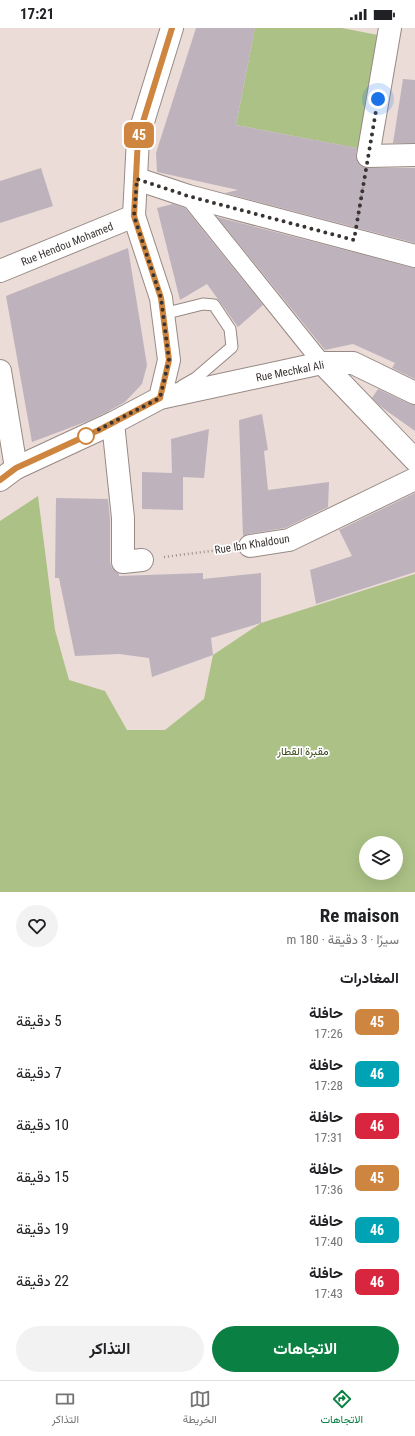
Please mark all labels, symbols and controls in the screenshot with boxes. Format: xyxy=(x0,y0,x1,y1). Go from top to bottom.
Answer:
text: 17:21 xyxy=(20,5,54,23)
your location xyxy=(368,89,388,109)
line badge: 45 xyxy=(121,122,157,148)
text: 45 xyxy=(132,127,146,143)
street label: Rue Hendou Mohamed xyxy=(19,220,115,269)
street label: Rue Mechkal Ali xyxy=(255,358,325,384)
unlabelled marker xyxy=(77,427,95,445)
street label: Rue Ibn Khaldoun xyxy=(214,532,290,557)
park label: مقبرة القطار xyxy=(276,745,329,758)
map controls xyxy=(359,836,403,880)
button: layers xyxy=(359,836,403,880)
text: Re maison xyxy=(320,904,399,927)
button: heart xyxy=(16,905,58,947)
text: سيرًا · 3 دقيقة · 180 m xyxy=(287,932,399,947)
text: المغادرات xyxy=(340,969,399,987)
text: حافلة xyxy=(309,1004,343,1022)
text: 5 دقيقة xyxy=(16,1012,62,1030)
text: 45 xyxy=(370,1014,384,1030)
text: 17:26 xyxy=(314,1026,343,1041)
text: حافلة xyxy=(309,1056,343,1074)
text: 7 دقيقة xyxy=(16,1064,62,1082)
text: 46 xyxy=(370,1066,384,1082)
text: 17:28 xyxy=(314,1078,343,1093)
text: حافلة xyxy=(309,1108,343,1126)
text: 10 دقيقة xyxy=(16,1116,69,1134)
text: 46 xyxy=(370,1118,384,1134)
text: 17:31 xyxy=(314,1130,343,1145)
text: حافلة xyxy=(309,1160,343,1178)
text: 15 دقيقة xyxy=(16,1168,69,1186)
text: 45 xyxy=(370,1170,384,1186)
text: 17:36 xyxy=(314,1182,343,1197)
text: حافلة xyxy=(309,1212,343,1230)
text: 19 دقيقة xyxy=(16,1220,69,1238)
text: 46 xyxy=(370,1222,384,1238)
text: 17:40 xyxy=(314,1234,343,1249)
text: حافلة xyxy=(309,1264,343,1282)
text: 22 دقيقة xyxy=(16,1272,69,1290)
text: 46 xyxy=(370,1274,384,1290)
text: 17:43 xyxy=(314,1286,343,1301)
button: التذاكر xyxy=(16,1326,204,1372)
button: الاتجاهات xyxy=(212,1326,399,1372)
tab: التذاكر xyxy=(52,1388,79,1429)
tab: الخريطة xyxy=(183,1388,217,1429)
tab: الاتجاهات xyxy=(320,1388,363,1429)

